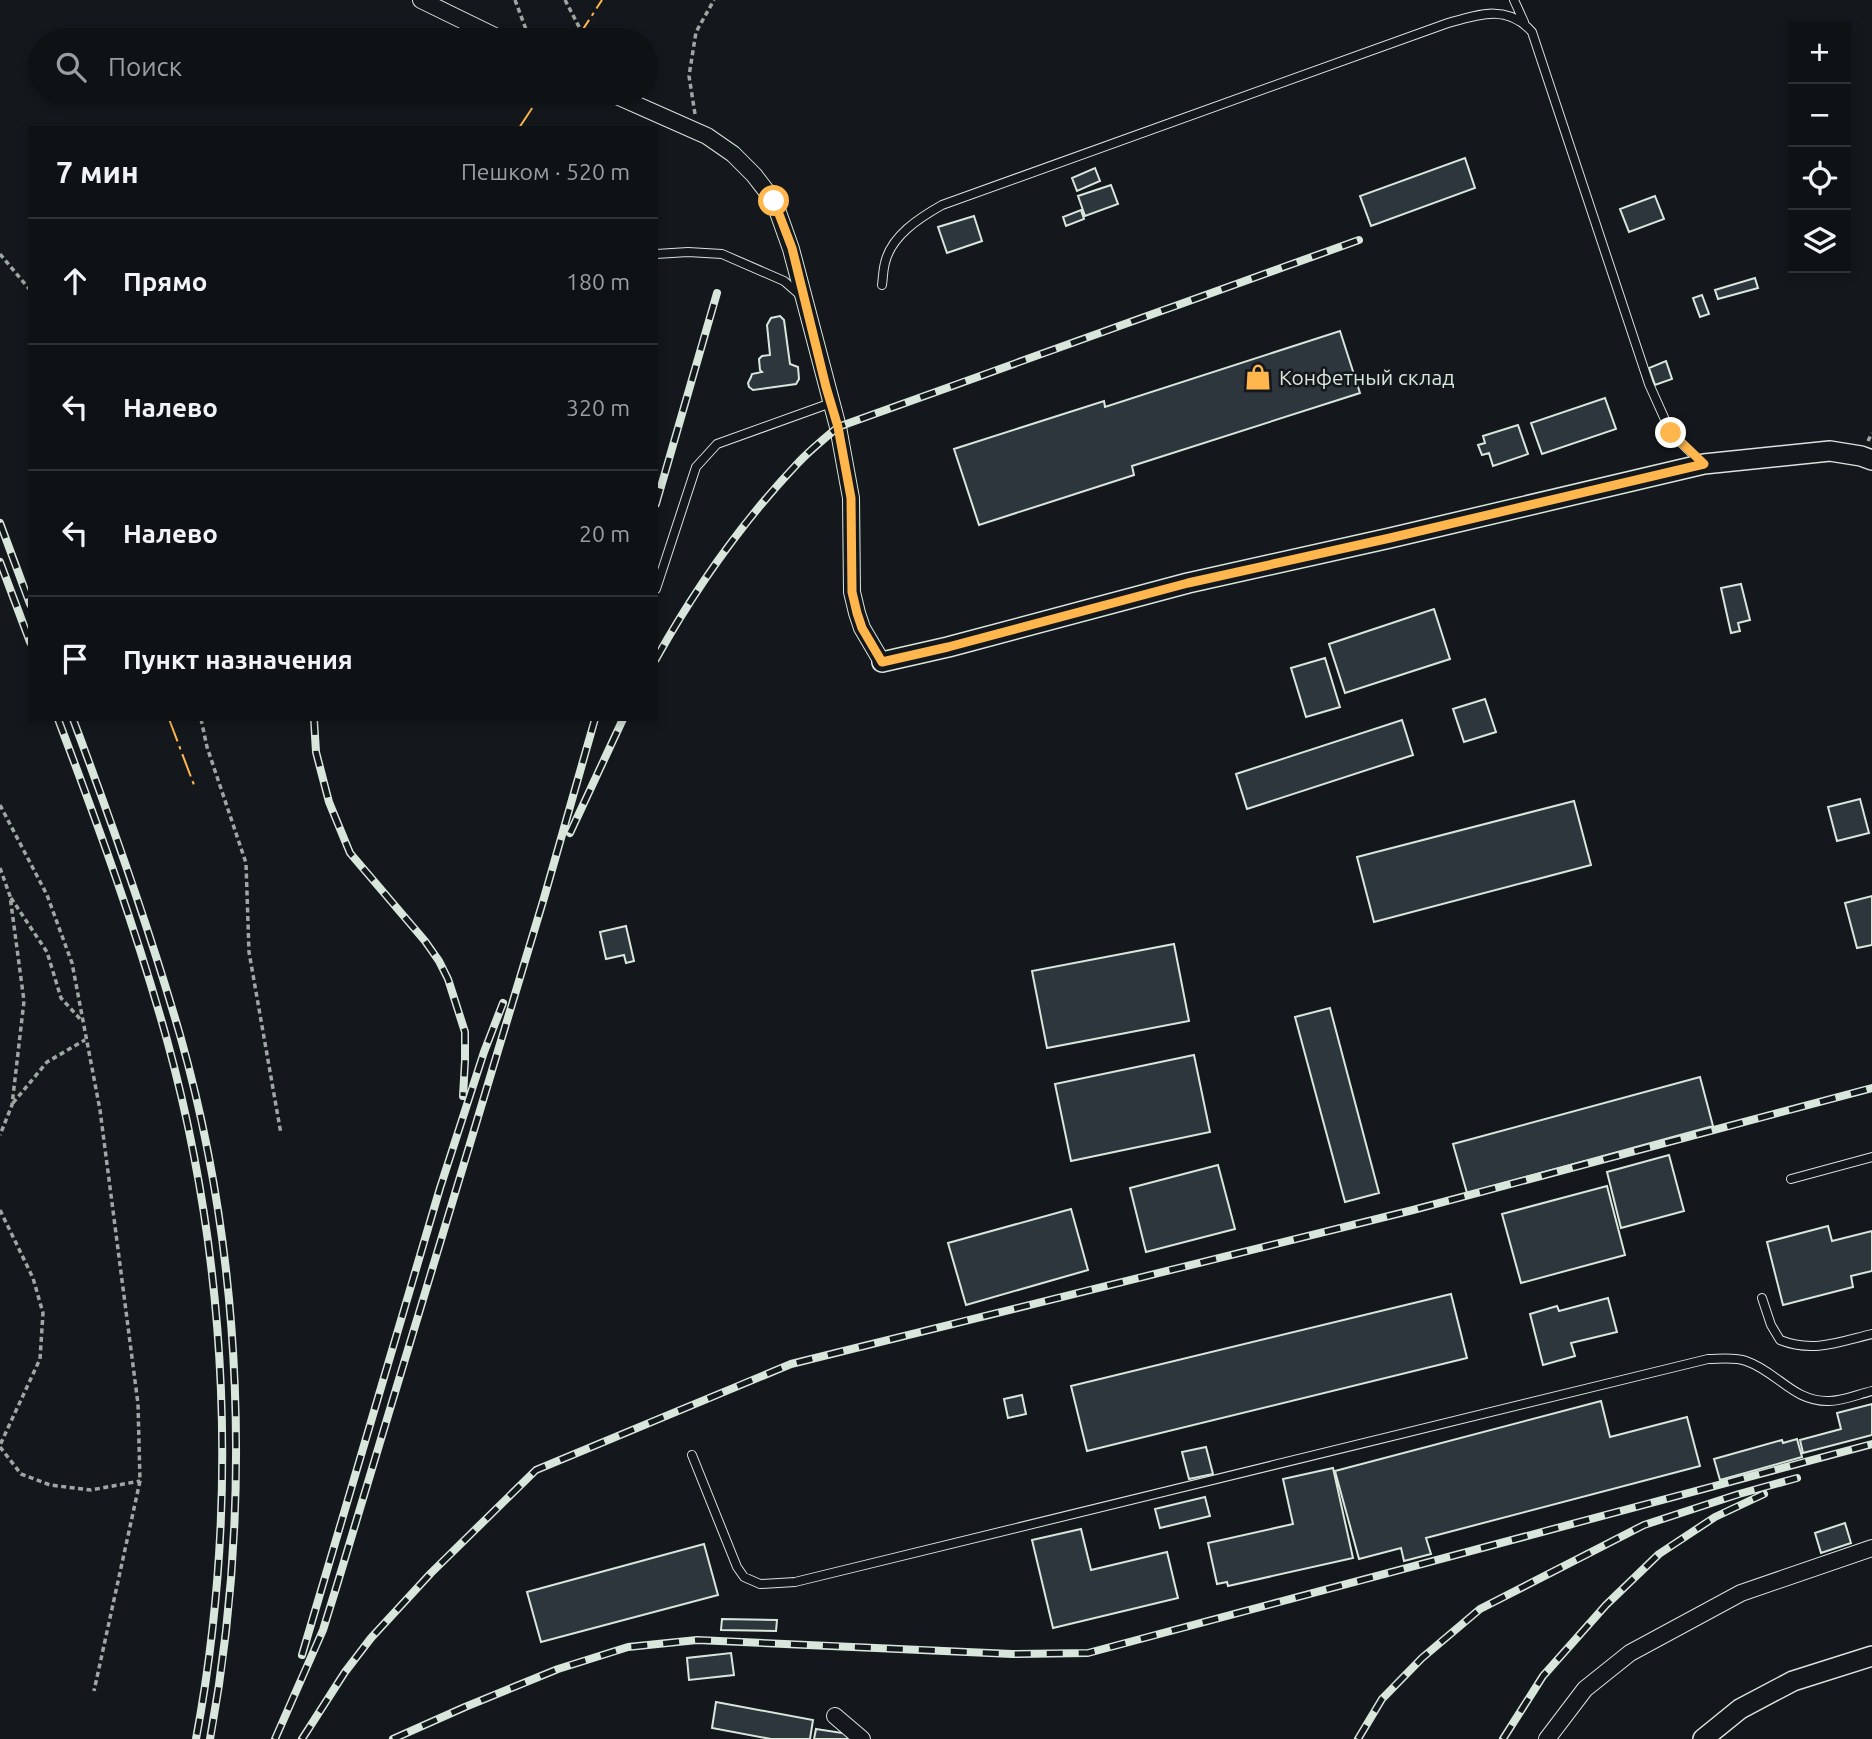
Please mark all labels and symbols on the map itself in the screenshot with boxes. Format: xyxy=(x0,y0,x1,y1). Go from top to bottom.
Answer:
route start xyxy=(758,185,789,216)
shop icon: Конфетный склад xyxy=(1243,362,1273,392)
place label: Конфетный склад xyxy=(1279,365,1454,389)
route end xyxy=(1655,417,1686,448)

